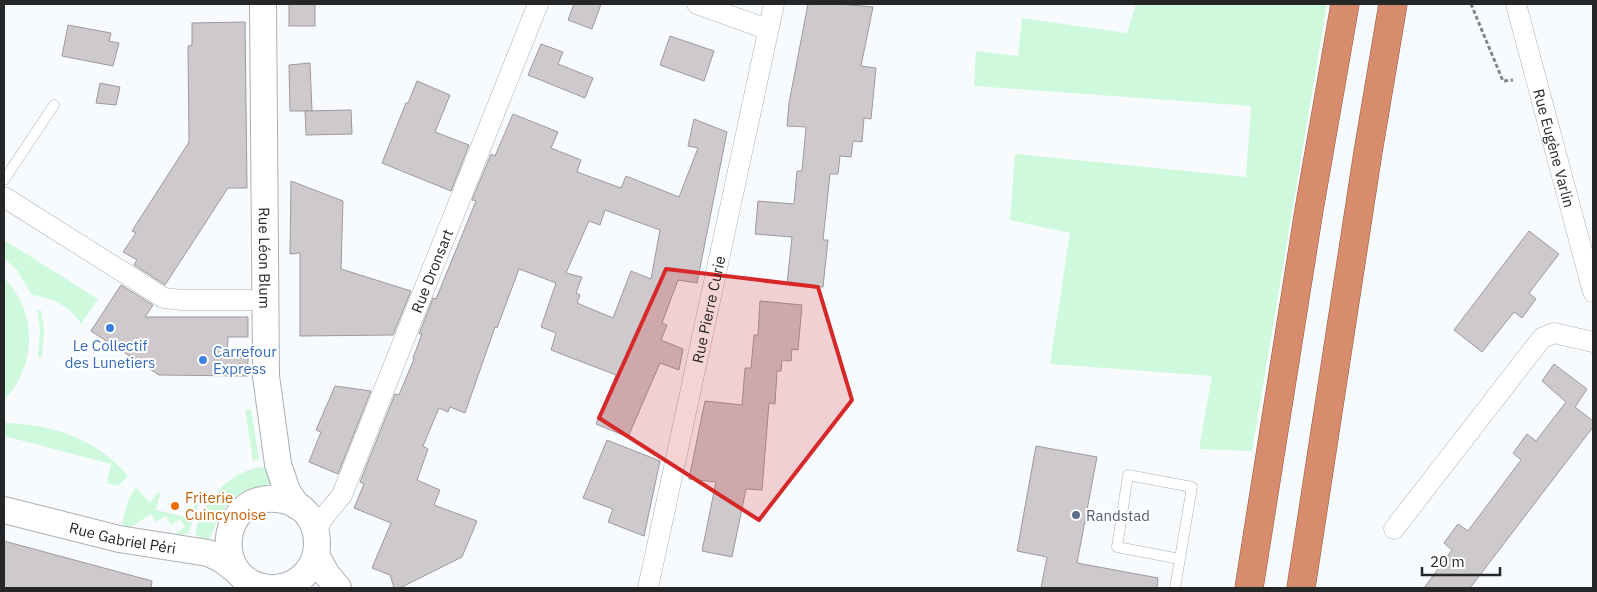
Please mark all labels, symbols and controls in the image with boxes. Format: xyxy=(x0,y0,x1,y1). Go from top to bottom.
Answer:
street label: Rue Eugène Varlin xyxy=(1530,86,1579,209)
street label: Rue Léon Blum xyxy=(255,207,275,309)
street label: Rue Dronsart xyxy=(406,226,457,315)
street label: Rue Pierre Curie xyxy=(687,254,729,365)
marker: Le Collectif des Lunetiers xyxy=(104,322,116,334)
place label: Le Collectif des Lunetiers xyxy=(65,336,155,372)
place label: Carrefour Express xyxy=(213,342,277,378)
marker: Carrefour Express xyxy=(197,354,209,366)
place label: Friterie Cuincynoise xyxy=(185,488,266,524)
marker: Friterie Cuincynoise xyxy=(169,500,181,512)
place label: Randstad xyxy=(1086,506,1150,525)
marker: Randstad xyxy=(1070,509,1082,521)
street label: Rue Gabriel Péri xyxy=(67,517,177,557)
scale bar xyxy=(1422,544,1500,576)
text: 20 m xyxy=(1430,552,1465,571)

